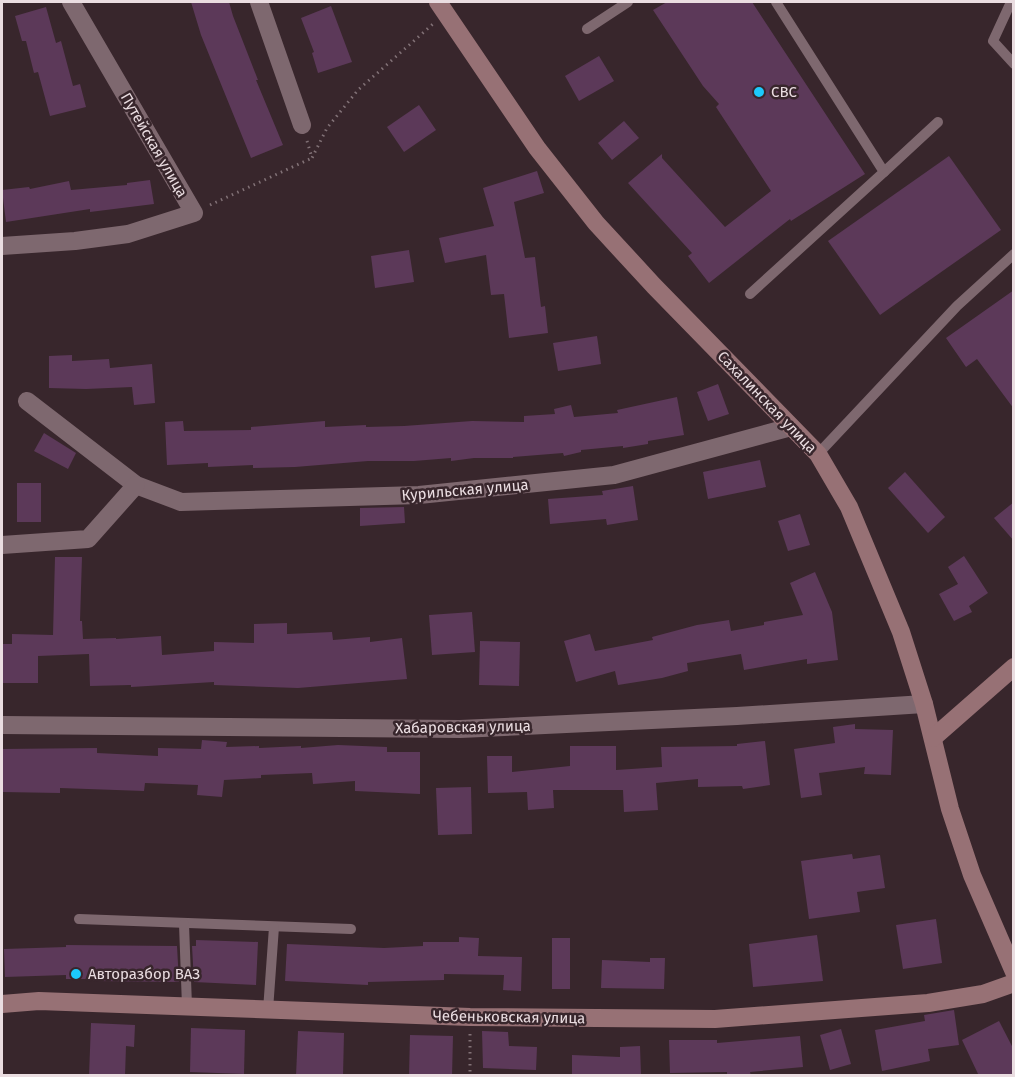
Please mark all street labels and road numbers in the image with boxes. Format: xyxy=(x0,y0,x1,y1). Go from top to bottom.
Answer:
street label: Путейская улица xyxy=(117,89,191,201)
street label: Сахалинская улица xyxy=(714,347,820,457)
street label: Курильская улица xyxy=(401,475,529,505)
street label: Хабаровская улица xyxy=(395,717,531,737)
street label: Чебеньковская улица xyxy=(433,1007,585,1027)

